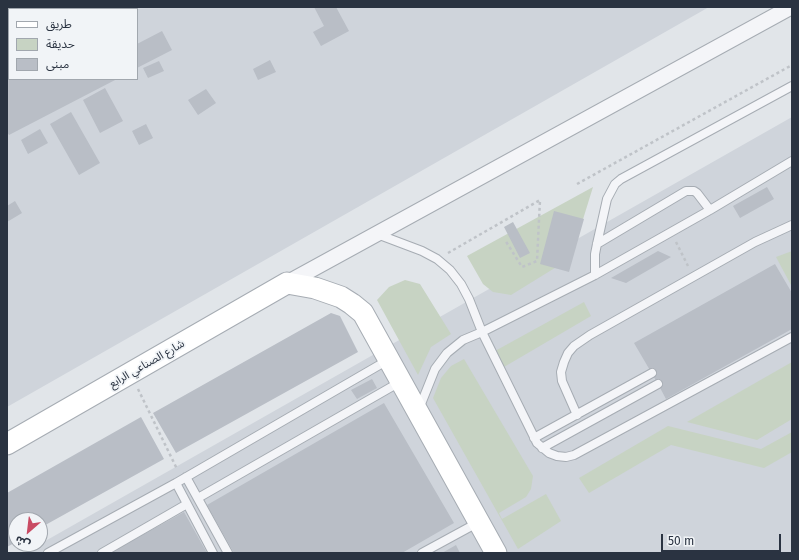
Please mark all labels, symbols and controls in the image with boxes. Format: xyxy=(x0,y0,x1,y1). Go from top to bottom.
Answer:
legend xyxy=(8,8,138,80)
text: طريق xyxy=(46,17,72,31)
text: حديقة xyxy=(46,37,75,51)
text: مبنى xyxy=(46,57,69,71)
street label: شارع الصناعي الرابع xyxy=(107,337,187,391)
north arrow xyxy=(8,512,48,552)
scale bar xyxy=(663,526,783,552)
text: ش xyxy=(13,533,32,551)
text: 50 m xyxy=(668,534,694,548)

